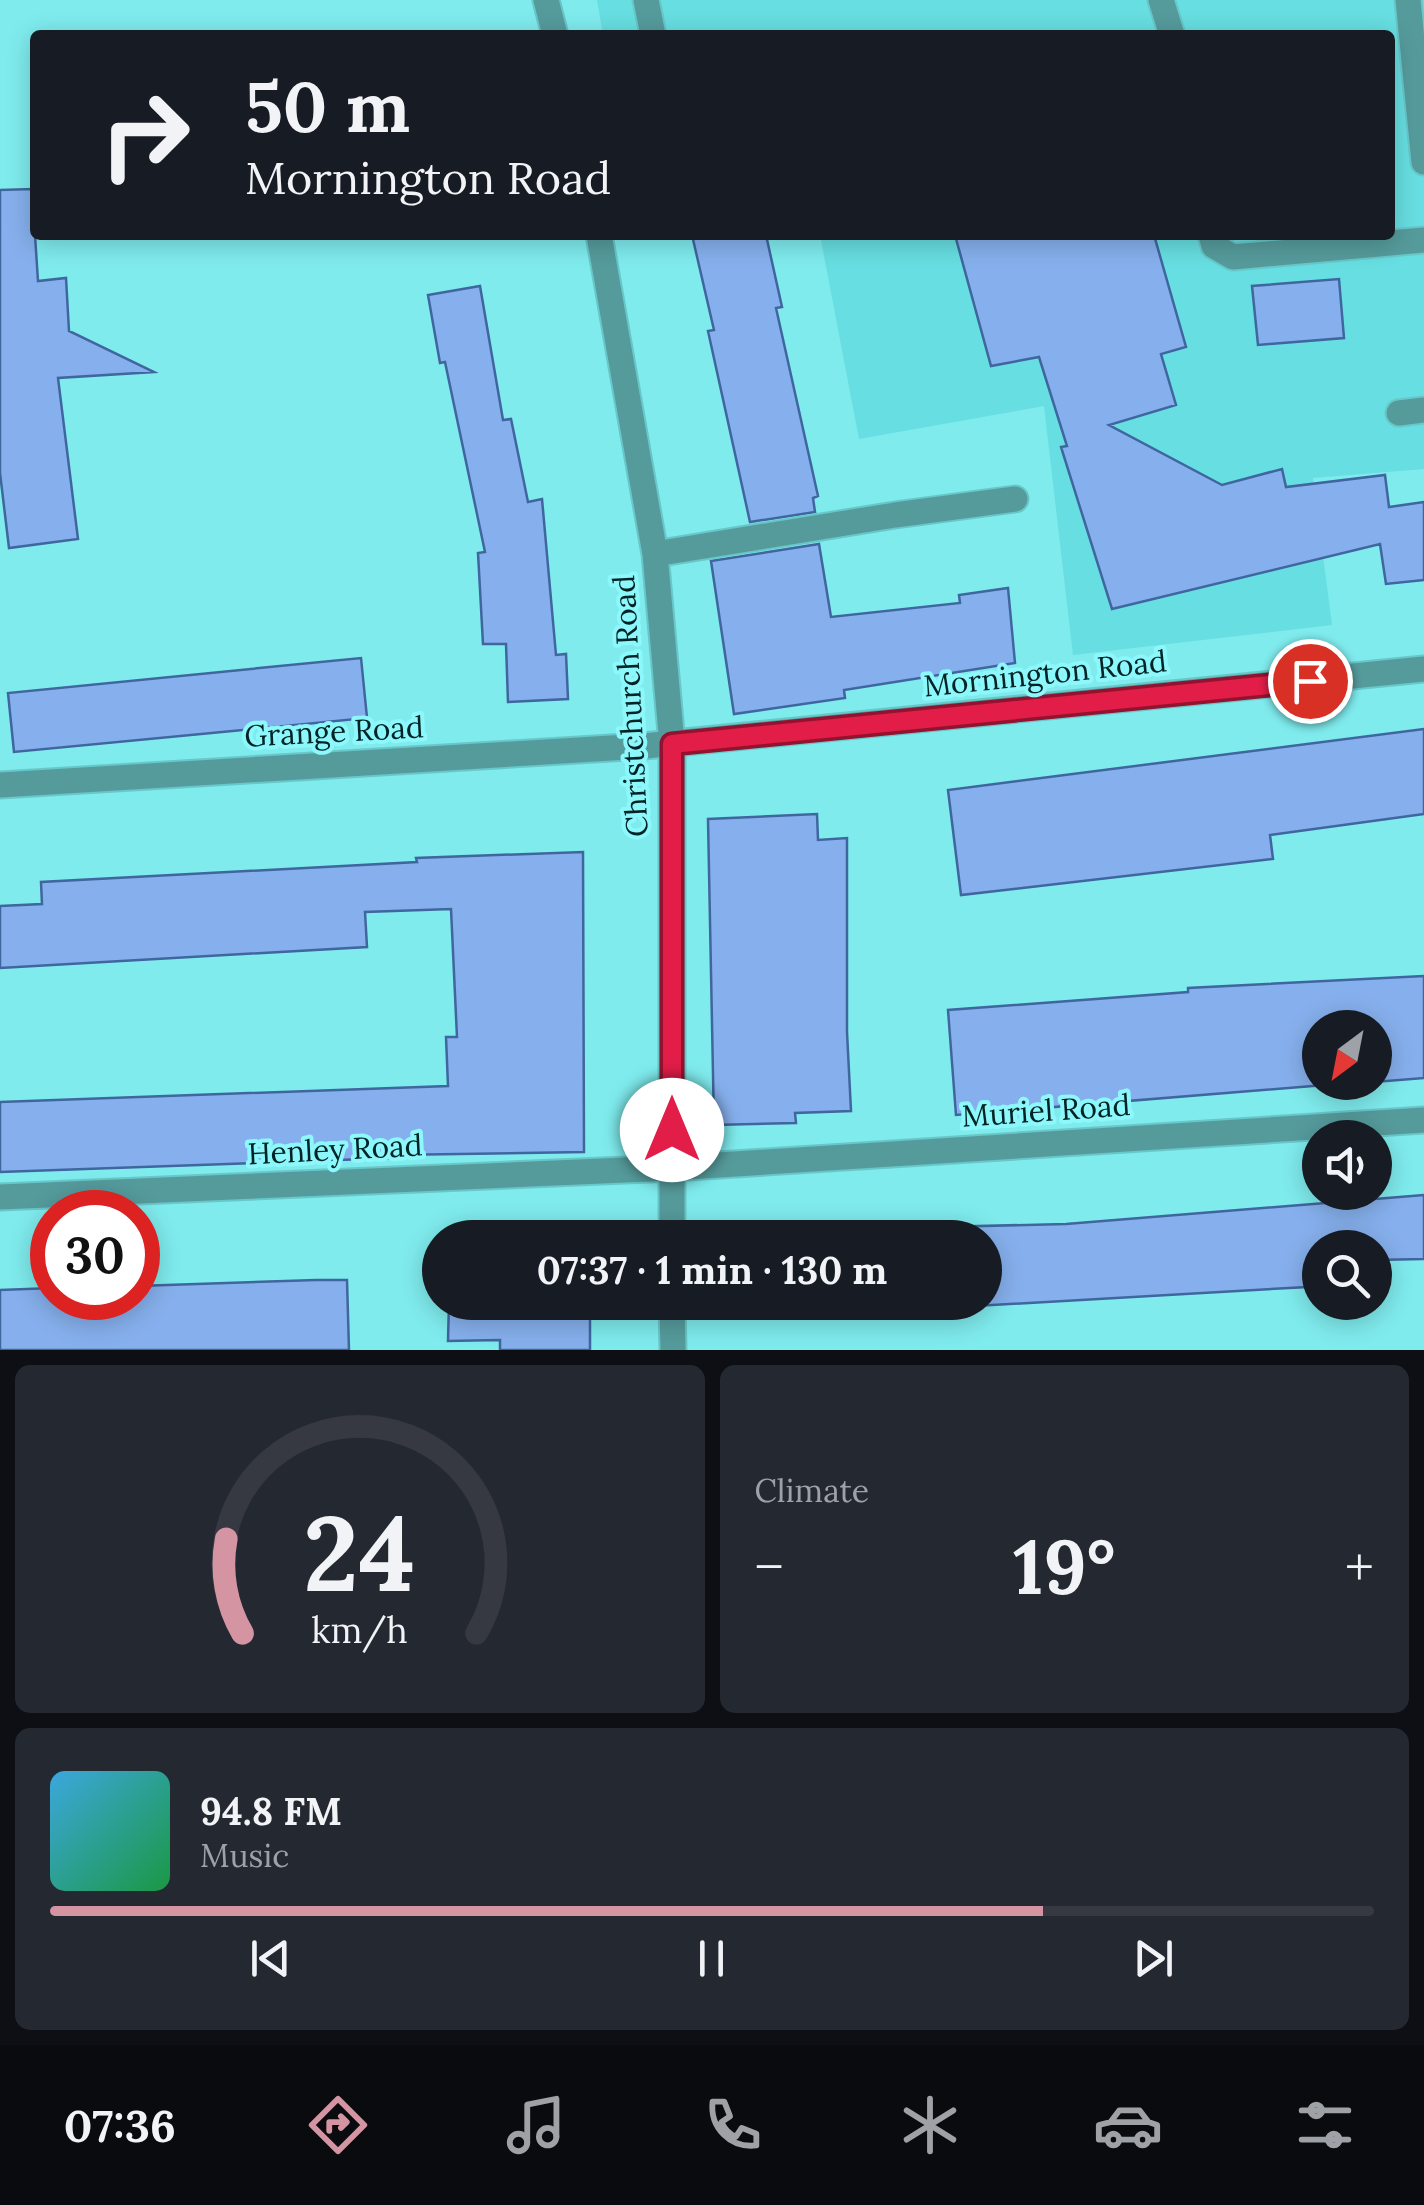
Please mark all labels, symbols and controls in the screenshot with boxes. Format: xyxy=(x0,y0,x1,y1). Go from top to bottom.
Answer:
text: 50 m xyxy=(245,62,410,151)
icon: right xyxy=(80,70,210,200)
text: Mornington Road xyxy=(245,149,611,206)
street label: Christchurch Road xyxy=(604,574,656,838)
pin xyxy=(1268,639,1353,724)
street label: Mornington Road xyxy=(921,641,1168,706)
icon: arrive xyxy=(1283,654,1338,709)
street label: Grange Road xyxy=(243,707,425,756)
north arrow xyxy=(1302,1010,1392,1100)
map controls xyxy=(1302,1010,1392,1320)
position arrow xyxy=(620,1078,724,1182)
street label: Muriel Road xyxy=(960,1085,1131,1135)
button: sound xyxy=(1302,1120,1392,1210)
street label: Henley Road xyxy=(247,1125,423,1174)
speed limit sign: 30 xyxy=(30,1190,160,1320)
button: search xyxy=(1302,1230,1392,1320)
text: 07:37 · 1 min · 130 m xyxy=(537,1246,887,1294)
text: Climate xyxy=(755,1470,869,1511)
text: 24 xyxy=(304,1486,416,1619)
text: 19° xyxy=(1013,1519,1115,1615)
text: − xyxy=(755,1532,784,1602)
text: + xyxy=(1345,1532,1374,1602)
text: km/h xyxy=(311,1607,408,1653)
text: 94.8 FM xyxy=(200,1787,342,1835)
text: Music xyxy=(200,1835,289,1876)
icon: previous xyxy=(243,1931,298,1986)
icon: pause xyxy=(684,1931,739,1986)
icon: next xyxy=(1126,1931,1181,1986)
icon: directions xyxy=(303,2090,373,2160)
icon: music xyxy=(501,2090,571,2160)
icon: phone xyxy=(698,2090,768,2160)
icon: climate xyxy=(895,2090,965,2160)
icon: car xyxy=(1093,2090,1163,2160)
icon: filters xyxy=(1290,2090,1360,2160)
text: 07:36 xyxy=(64,2097,176,2154)

